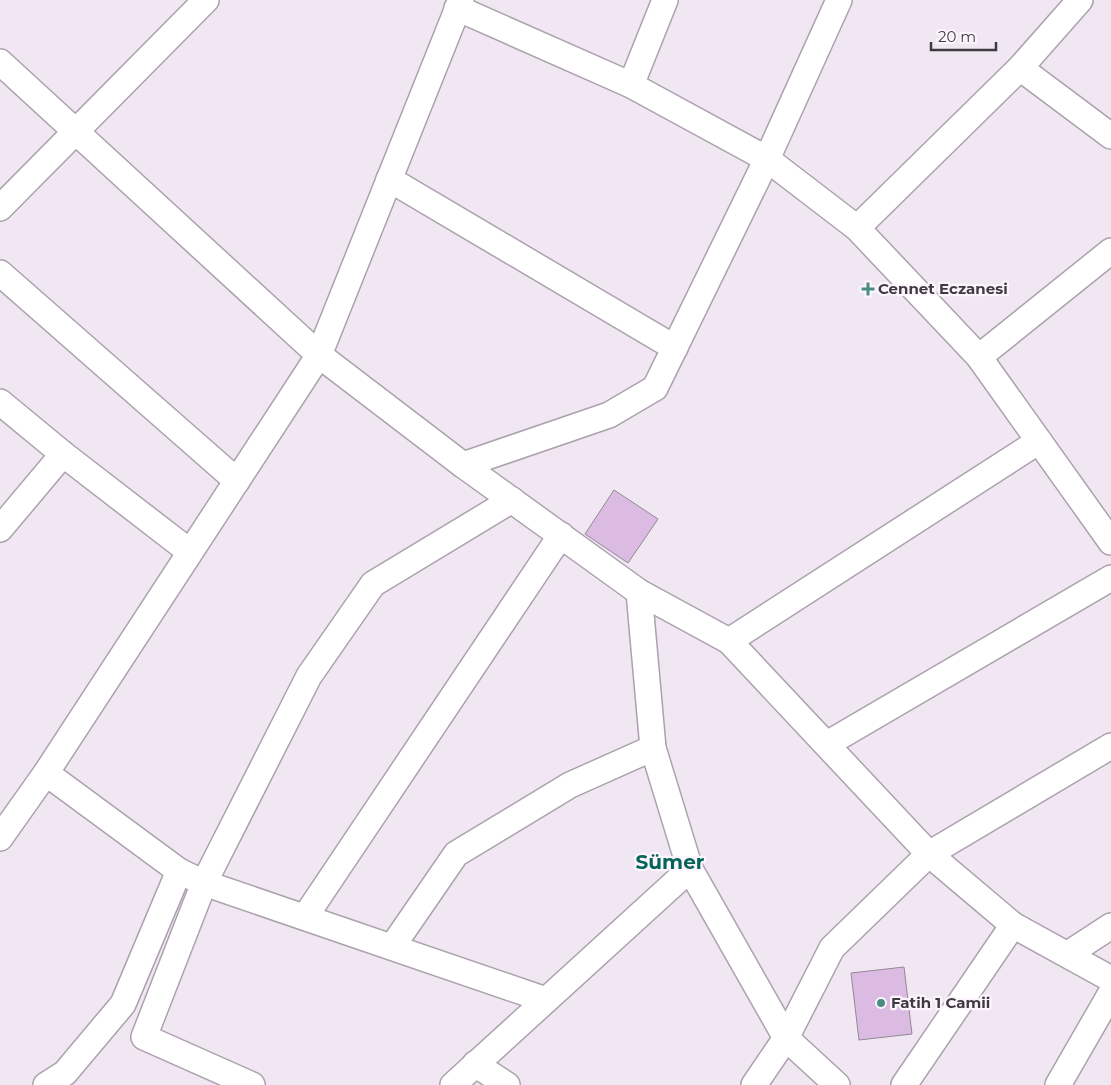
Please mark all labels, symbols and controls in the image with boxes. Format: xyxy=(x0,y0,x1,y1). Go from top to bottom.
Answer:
scale bar xyxy=(931,20,996,52)
text: 20 m xyxy=(938,27,976,46)
place label: Cennet Eczanesi xyxy=(878,279,1008,298)
marker: Cennet Eczanesi xyxy=(862,283,874,295)
district label: Sümer xyxy=(636,850,705,874)
place label: Fatih 1 Camii xyxy=(891,993,990,1012)
marker: Fatih 1 Camii xyxy=(875,997,887,1009)

